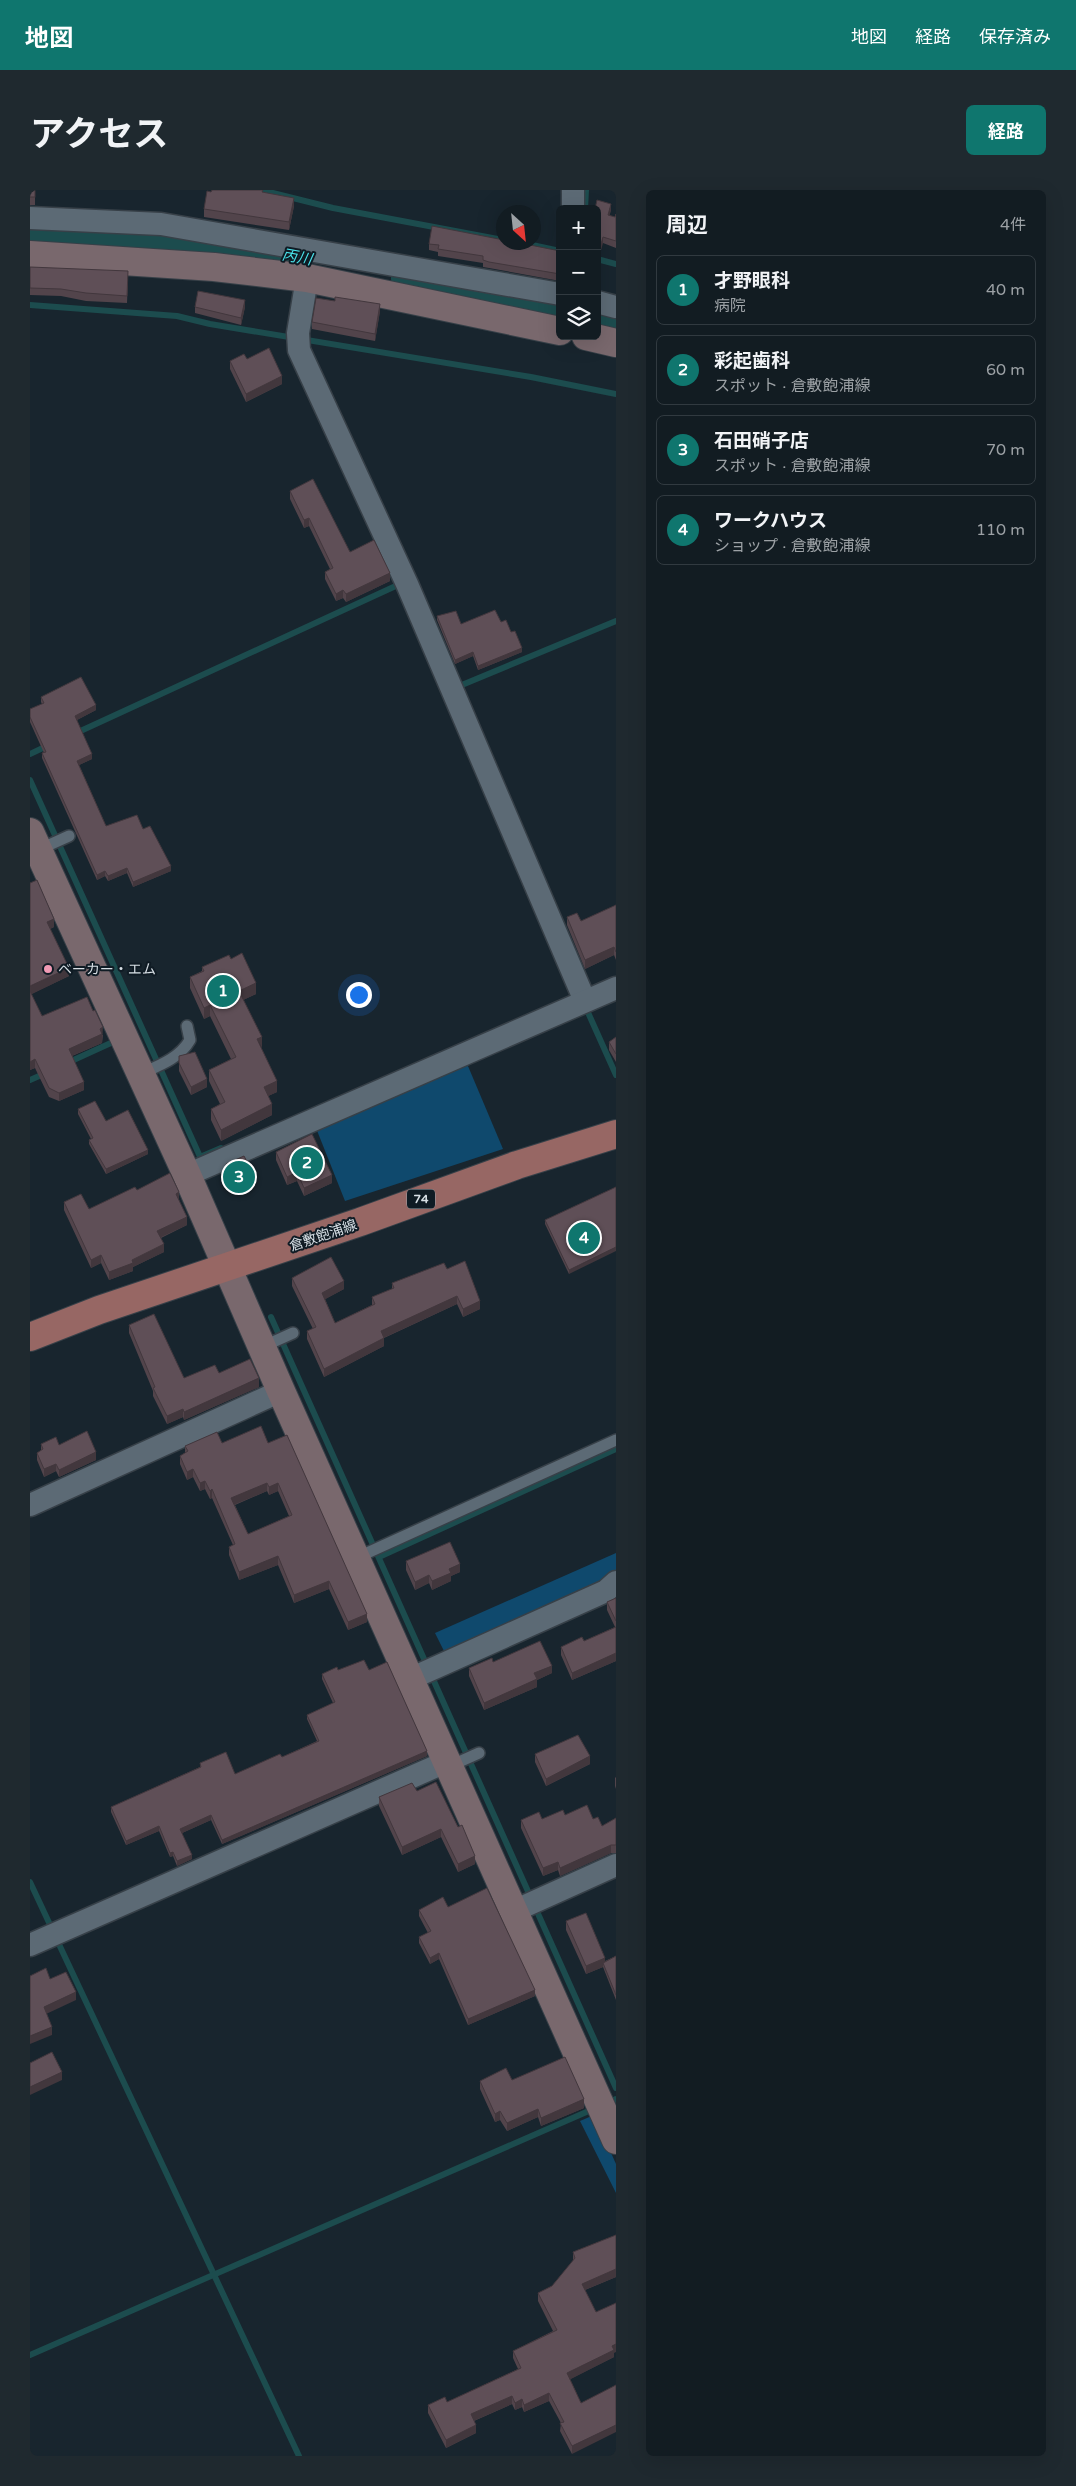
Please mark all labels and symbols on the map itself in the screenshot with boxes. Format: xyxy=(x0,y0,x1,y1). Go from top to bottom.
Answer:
north arrow xyxy=(496,205,541,250)
water label: 丙川 xyxy=(281,246,315,269)
place label: ベーカー・エム xyxy=(58,961,156,978)
marker: ベーカー・エム xyxy=(42,963,54,975)
pin: 1 xyxy=(207,972,239,1010)
your location xyxy=(346,982,372,1008)
pin: 2 xyxy=(291,1144,323,1182)
pin: 3 xyxy=(223,1158,255,1196)
road number: 74 xyxy=(407,1190,435,1209)
street label: 倉敷飽浦線 xyxy=(287,1216,359,1255)
pin: 4 xyxy=(568,1219,600,1257)

